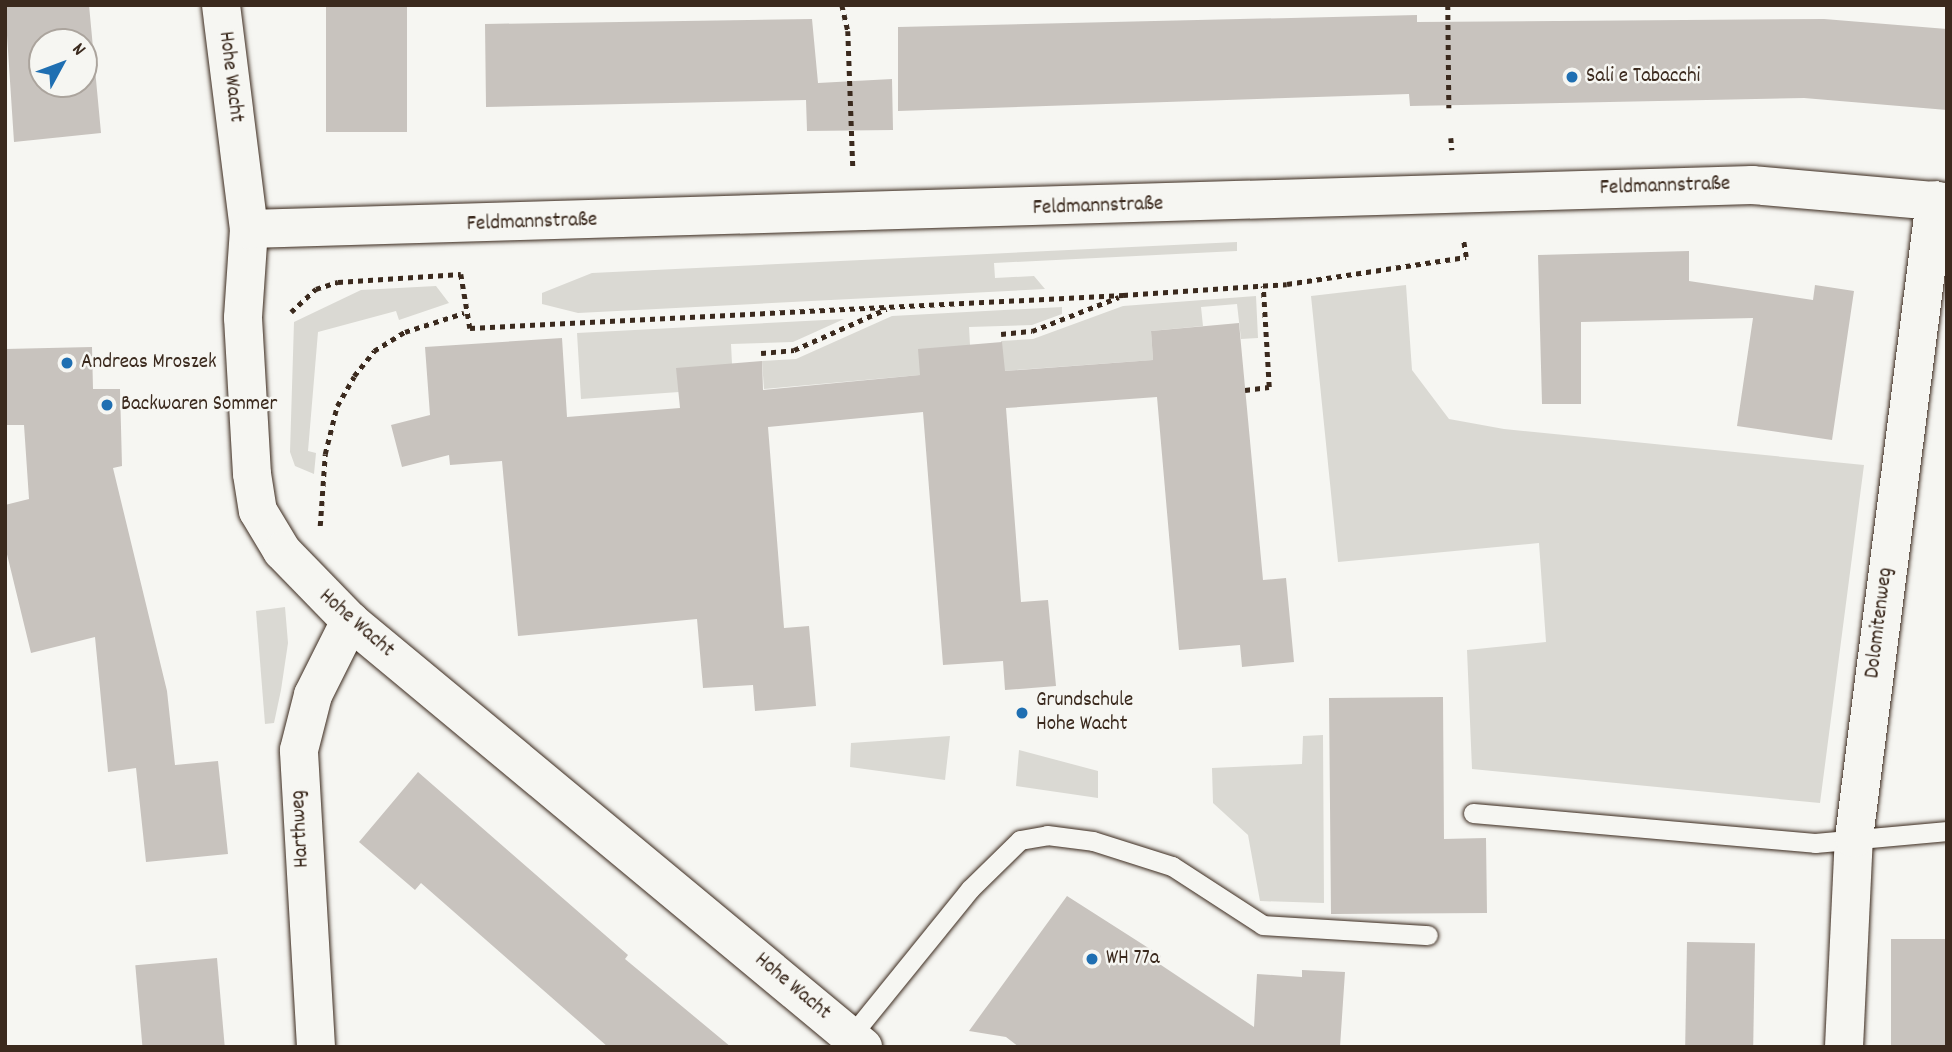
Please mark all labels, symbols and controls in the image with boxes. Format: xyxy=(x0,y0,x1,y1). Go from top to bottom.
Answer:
north arrow xyxy=(28,28,98,98)
street label: Hohe Wacht xyxy=(212,30,248,124)
text: N xyxy=(64,38,91,63)
place label: Sali e Tabacchi xyxy=(1586,64,1700,90)
marker: Sali e Tabacchi xyxy=(1564,69,1580,85)
street label: Feldmannstraße xyxy=(1599,172,1731,202)
street label: Feldmannstraße xyxy=(1032,192,1164,222)
street label: Feldmannstraße xyxy=(466,208,598,238)
place label: Andreas Mroszek xyxy=(81,350,217,376)
marker: Andreas Mroszek xyxy=(59,355,75,371)
place label: Backwaren Sommer xyxy=(121,392,277,418)
marker: Backwaren Sommer xyxy=(99,397,115,413)
street label: Dolomitenweg xyxy=(1861,566,1899,680)
street label: Hohe Wacht xyxy=(313,584,399,664)
place label: Grundschule Hohe Wacht xyxy=(1036,688,1133,738)
marker: Grundschule Hohe Wacht xyxy=(1014,705,1030,721)
street label: Harthweg xyxy=(286,790,316,868)
place label: WH 77a xyxy=(1106,946,1160,972)
street label: Hohe Wacht xyxy=(749,948,835,1026)
marker: WH 77a xyxy=(1084,951,1100,967)

